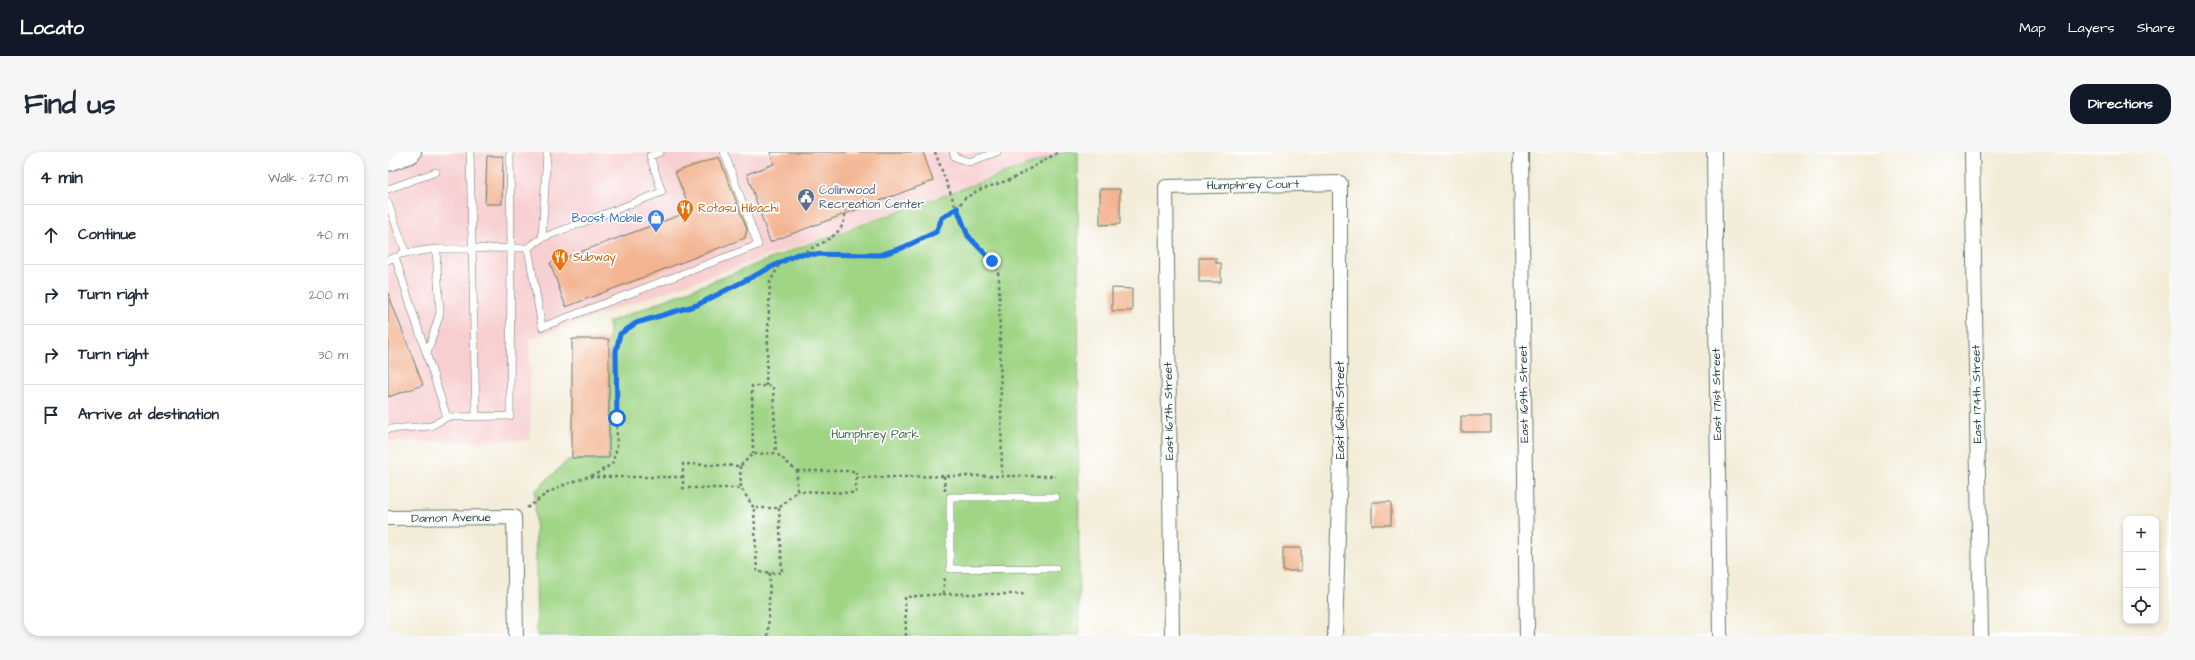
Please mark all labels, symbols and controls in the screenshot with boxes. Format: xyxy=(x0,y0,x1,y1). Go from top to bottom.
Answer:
text: Locato xyxy=(20,15,84,42)
text: Map xyxy=(2019,18,2046,38)
text: Layers xyxy=(2068,18,2115,38)
text: Share xyxy=(2137,18,2175,38)
button: Directions xyxy=(2070,84,2171,124)
text: Find us xyxy=(24,85,115,124)
text: 4 min xyxy=(40,166,83,190)
text: Walk · 270 m xyxy=(268,169,348,187)
street label: Humphrey Court xyxy=(1207,176,1300,195)
place label: Collinwood Recreation Center xyxy=(819,182,924,213)
public building icon: Collinwood Recreation Center xyxy=(796,187,816,212)
restaurant icon: Rotasu Hibachi xyxy=(675,198,695,223)
place label: Rotasu Hibachi xyxy=(698,200,779,217)
shop icon: Boost Mobile xyxy=(646,208,666,233)
place label: Boost Mobile xyxy=(572,210,644,227)
icon: ahead xyxy=(40,224,62,246)
text: Continue xyxy=(78,224,136,245)
text: 40 m xyxy=(316,226,348,244)
restaurant icon: Subway xyxy=(550,247,570,272)
place label: Subway xyxy=(573,249,616,267)
route end xyxy=(983,252,1001,270)
icon: right xyxy=(40,284,62,306)
text: Turn right xyxy=(78,284,149,305)
text: 200 m xyxy=(309,286,348,304)
icon: right xyxy=(40,344,62,366)
text: Turn right xyxy=(78,344,149,365)
street label: East 174th Street xyxy=(1968,344,1986,443)
street label: East 169th Street xyxy=(1515,345,1533,443)
text: 30 m xyxy=(318,346,348,364)
street label: East 171st Street xyxy=(1708,348,1726,440)
street label: East 168th Street xyxy=(1332,361,1349,459)
street label: East 167th Street xyxy=(1160,362,1178,460)
icon: arrive xyxy=(40,404,62,426)
text: Arrive at destination xyxy=(78,404,219,425)
route start xyxy=(608,409,626,427)
park label: Humphrey Park xyxy=(831,426,919,444)
street label: Damon Avenue xyxy=(411,509,492,527)
map controls xyxy=(2123,516,2159,624)
button: + xyxy=(2123,516,2159,552)
button: − xyxy=(2123,552,2159,588)
button: locate xyxy=(2123,588,2159,624)

